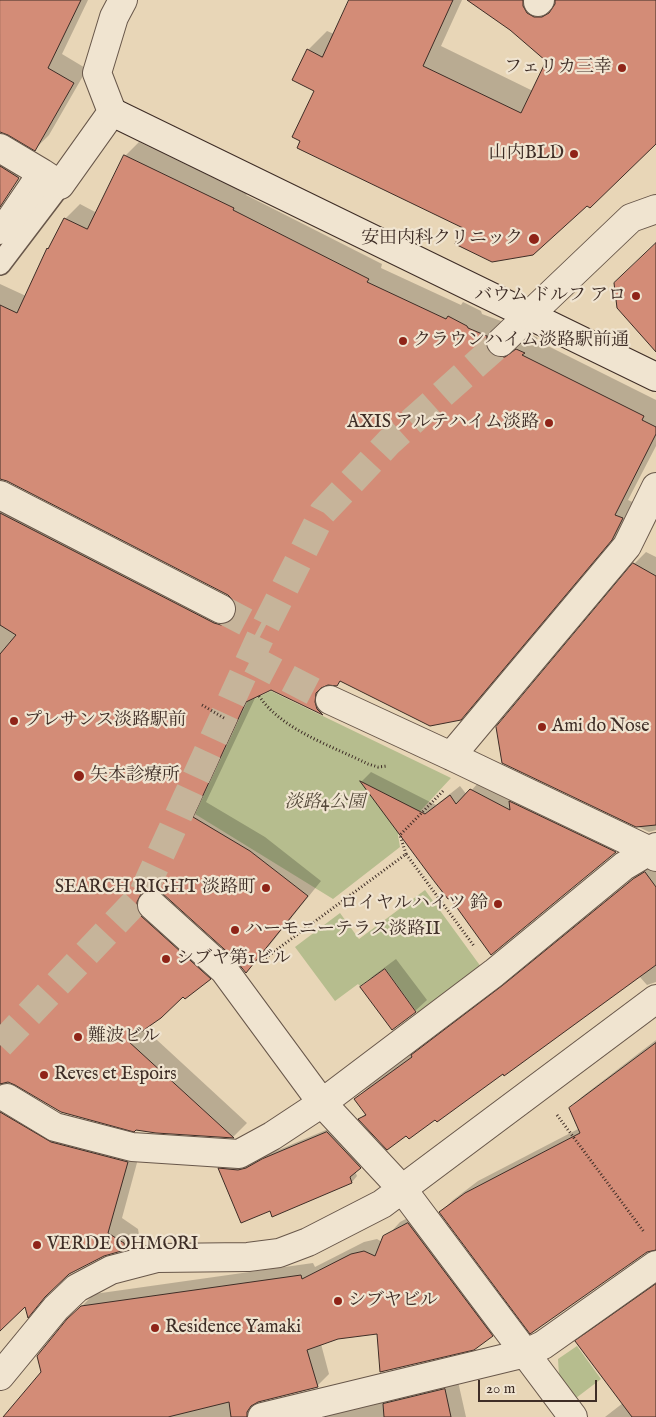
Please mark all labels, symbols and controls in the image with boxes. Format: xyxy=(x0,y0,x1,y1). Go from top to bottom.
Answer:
place label: フェリカ三幸 xyxy=(504,57,612,79)
marker: フェリカ三幸 xyxy=(616,62,628,74)
place label: 山内BLD xyxy=(489,143,564,165)
marker: 山内BLD xyxy=(568,148,580,160)
place label: 安田内科クリニック xyxy=(361,228,523,250)
marker: 安田内科クリニック xyxy=(527,232,541,246)
place label: バウム ドルフ アロ xyxy=(474,285,626,307)
marker: バウム ドルフ アロ xyxy=(630,290,642,302)
place label: クラウンハイム淡路駅前通 xyxy=(413,330,629,352)
marker: クラウンハイム淡路駅前通 xyxy=(397,335,409,347)
place label: AXIS アルテハイム淡路 xyxy=(347,412,539,434)
marker: AXIS アルテハイム淡路 xyxy=(543,417,555,429)
place label: プレサンス淡路駅前 xyxy=(24,710,186,732)
marker: プレサンス淡路駅前 xyxy=(8,715,20,727)
place label: Ami do Nose xyxy=(552,716,649,738)
marker: Ami do Nose xyxy=(536,721,548,733)
place label: 矢本診療所 xyxy=(90,765,180,787)
marker: 矢本診療所 xyxy=(72,769,86,783)
park label: 淡路4公園 xyxy=(285,792,365,814)
place label: SEARCH RIGHT 淡路町 xyxy=(55,877,256,899)
marker: SEARCH RIGHT 淡路町 xyxy=(260,882,272,894)
place label: ロイヤルハイツ 鈴 xyxy=(340,893,488,915)
marker: ロイヤルハイツ 鈴 xyxy=(492,898,504,910)
place label: ハーモニーテラス淡路II xyxy=(245,919,440,941)
marker: ハーモニーテラス淡路II xyxy=(229,924,241,936)
place label: シブヤ第1ビル xyxy=(176,948,291,970)
marker: シブヤ第1ビル xyxy=(160,953,172,965)
place label: 難波ビル xyxy=(88,1026,160,1048)
marker: 難波ビル xyxy=(72,1031,84,1043)
place label: Reves et Espoirs xyxy=(54,1064,177,1086)
marker: Reves et Espoirs xyxy=(38,1069,50,1081)
place label: VERDE OHMORI xyxy=(47,1234,198,1256)
marker: VERDE OHMORI xyxy=(31,1239,43,1251)
place label: シブヤビル xyxy=(348,1290,438,1312)
marker: シブヤビル xyxy=(332,1295,344,1307)
place label: Residence Yamaki xyxy=(165,1317,301,1339)
marker: Residence Yamaki xyxy=(149,1322,161,1334)
scale bar xyxy=(481,1370,600,1402)
text: 20 m xyxy=(486,1379,515,1398)

